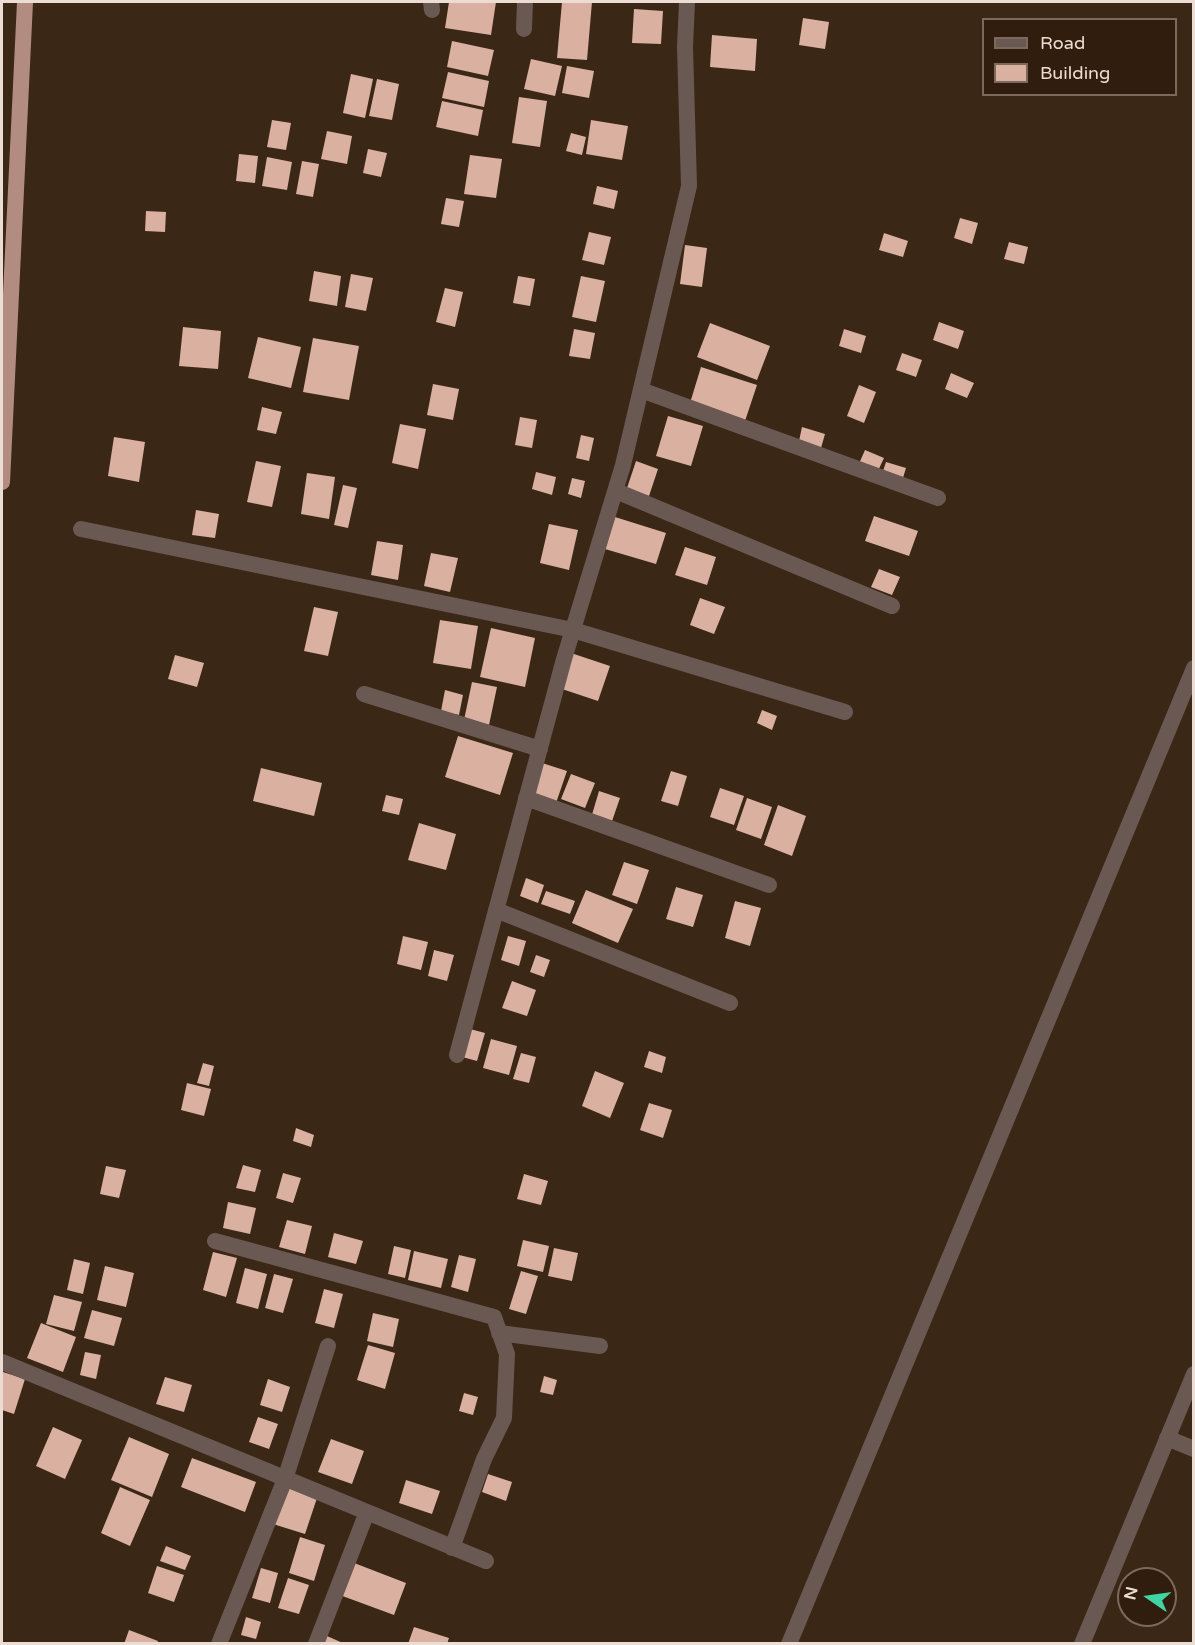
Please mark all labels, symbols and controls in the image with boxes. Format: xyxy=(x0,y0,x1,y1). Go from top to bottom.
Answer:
legend xyxy=(982,18,1177,96)
text: Road xyxy=(1040,32,1085,54)
text: Building xyxy=(1040,62,1110,84)
north arrow xyxy=(1117,1567,1177,1627)
text: N xyxy=(1120,1585,1143,1602)

